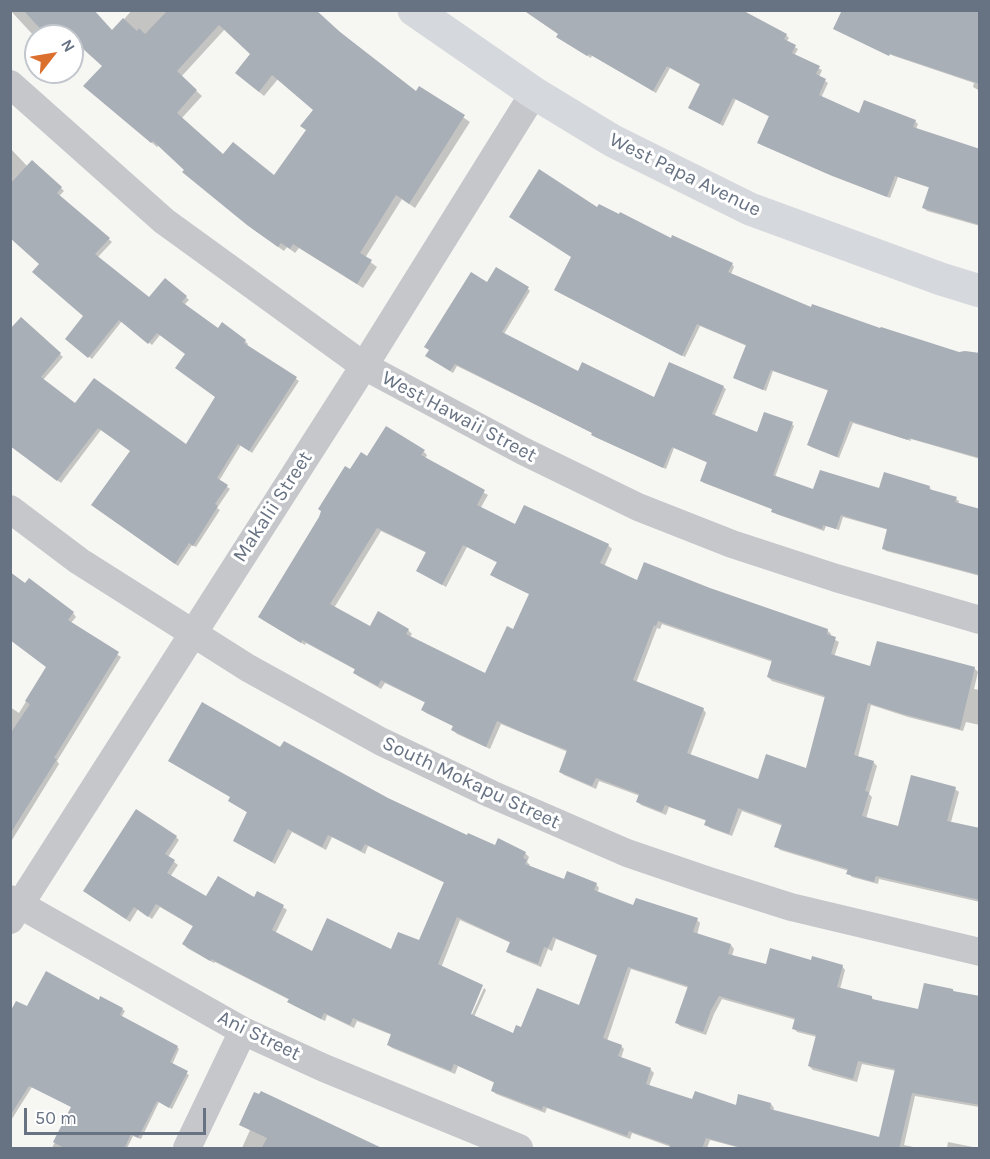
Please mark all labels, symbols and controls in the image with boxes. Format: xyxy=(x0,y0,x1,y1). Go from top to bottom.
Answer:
north arrow xyxy=(24,24,84,84)
text: N xyxy=(57,36,79,55)
street label: West Papa Avenue xyxy=(605,128,765,222)
street label: West Hawaii Street xyxy=(378,366,540,468)
street label: Makalii Street xyxy=(228,447,318,567)
street label: South Mokapu Street xyxy=(378,731,564,835)
street label: Ani Street xyxy=(214,1006,304,1066)
scale bar xyxy=(27,1096,208,1134)
text: 50 m xyxy=(35,1107,77,1129)

